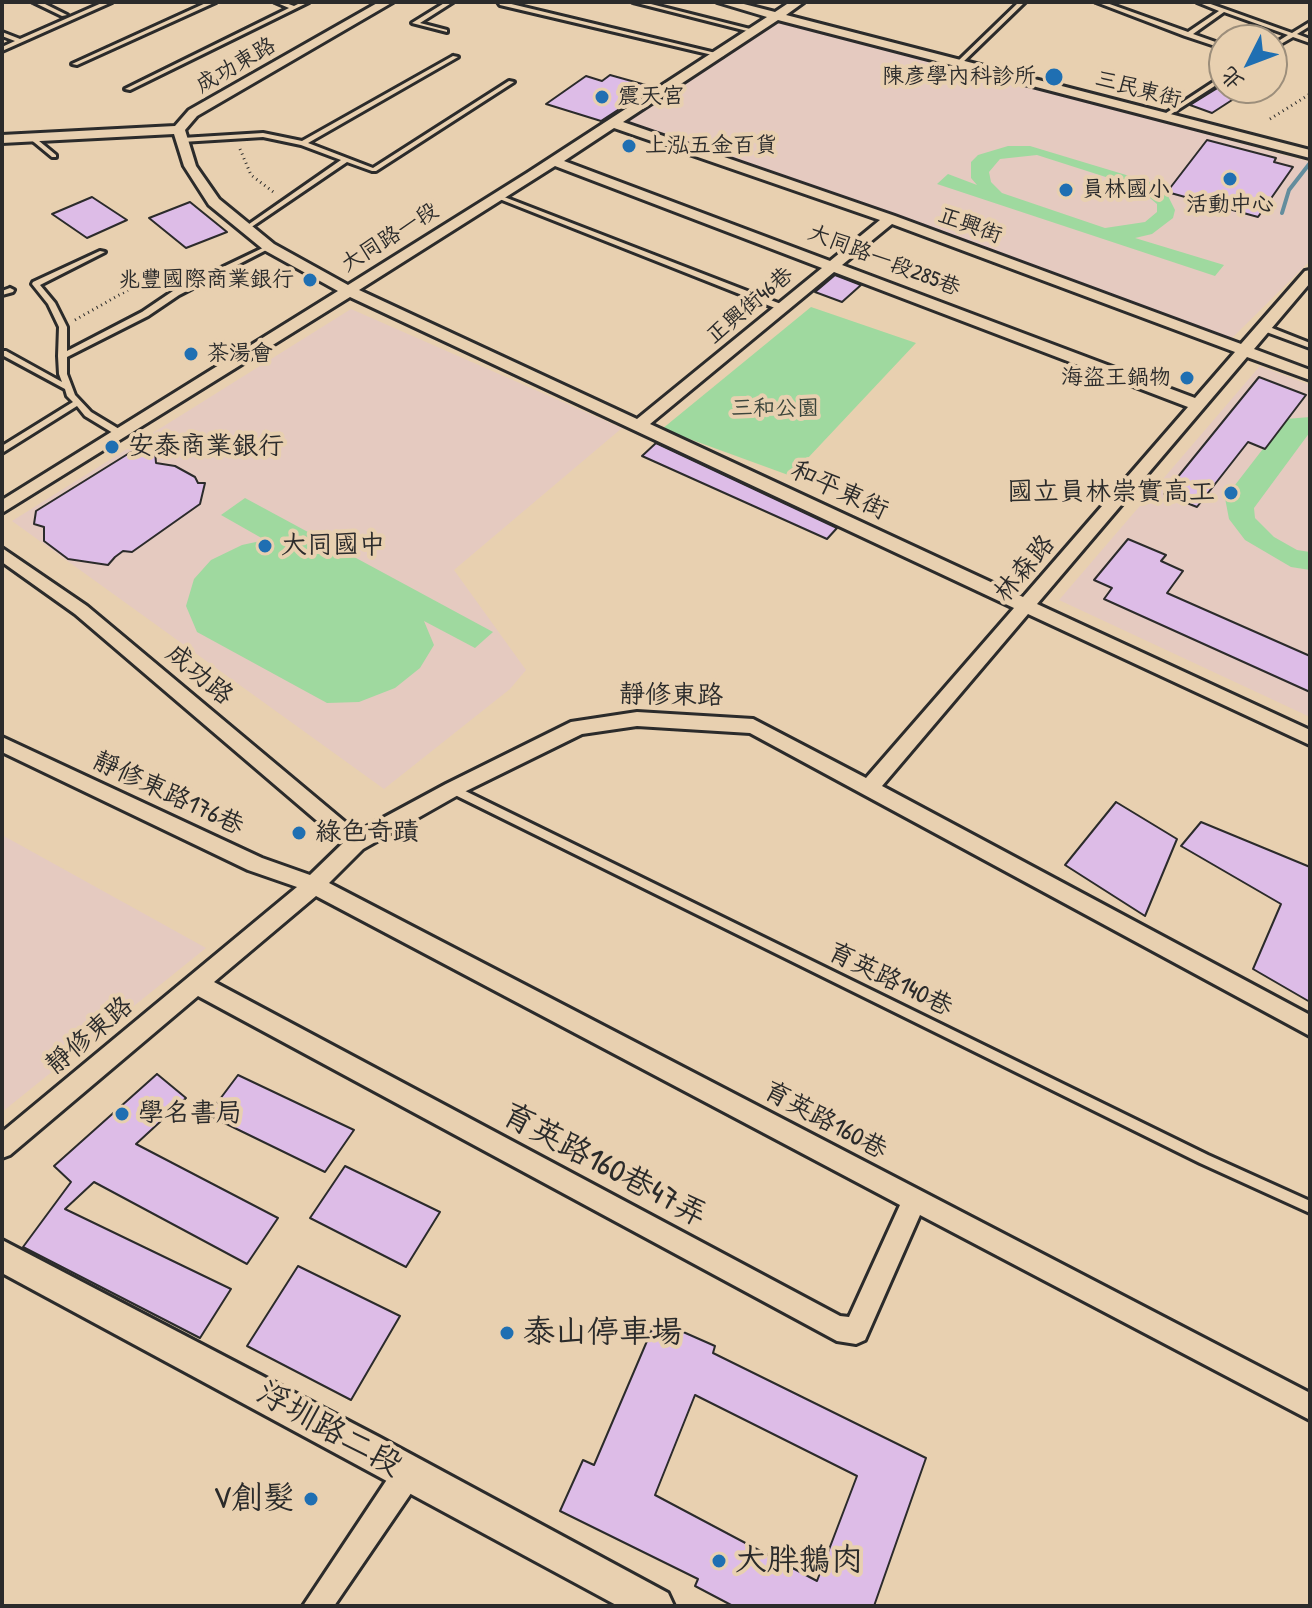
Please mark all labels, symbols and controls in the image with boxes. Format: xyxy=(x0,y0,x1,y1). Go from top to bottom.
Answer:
north arrow xyxy=(1208,24,1288,104)
street label: 成功東路 xyxy=(191,33,281,99)
text: 北 xyxy=(1213,61,1250,97)
place label: 陳彥學內科診所 xyxy=(882,64,1036,90)
marker: 陳彥學內科診所 xyxy=(1043,66,1065,88)
street label: 三民東街 xyxy=(1092,66,1184,114)
place label: 震天宮 xyxy=(618,84,684,110)
marker: 震天宮 xyxy=(593,88,611,106)
place label: 上泓五金百貨 xyxy=(645,133,777,159)
marker: 上泓五金百貨 xyxy=(620,137,638,155)
marker: 活動中心 xyxy=(1221,170,1239,188)
place label: 員林國小 xyxy=(1082,177,1170,203)
marker: 員林國小 xyxy=(1057,181,1075,199)
place label: 活動中心 xyxy=(1186,192,1274,218)
street label: 大同路一段 xyxy=(336,198,444,278)
street label: 正興街 xyxy=(934,202,1006,250)
street label: 大同路一段285巷 xyxy=(804,220,964,302)
street label: 正興街46巷 xyxy=(701,262,799,350)
place label: 兆豐國際商業銀行 xyxy=(118,267,294,293)
marker: 兆豐國際商業銀行 xyxy=(301,271,319,289)
place label: 茶湯會 xyxy=(207,341,273,367)
marker: 茶湯會 xyxy=(182,345,200,363)
place label: 海盜王鍋物 xyxy=(1061,365,1171,391)
marker: 海盜王鍋物 xyxy=(1178,369,1196,387)
park label: 三和公園 xyxy=(731,396,819,422)
place label: 安泰商業銀行 xyxy=(128,431,284,463)
marker: 安泰商業銀行 xyxy=(103,438,121,456)
street label: 和平東街 xyxy=(785,455,893,527)
place label: 國立員林崇實高工 xyxy=(1007,477,1215,509)
marker: 國立員林崇實高工 xyxy=(1222,484,1240,502)
street label: 林森路 xyxy=(988,529,1062,609)
place label: 大同國中 xyxy=(281,530,385,562)
marker: 大同國中 xyxy=(256,537,274,555)
street label: 成功路 xyxy=(159,638,239,712)
street label: 靜修東路 xyxy=(619,679,723,713)
street label: 靜修東路176巷 xyxy=(88,745,248,843)
place label: 綠色奇蹟 xyxy=(315,817,419,849)
marker: 綠色奇蹟 xyxy=(290,824,308,842)
street label: 育英路140巷 xyxy=(823,936,957,1024)
street label: 靜修東路 xyxy=(40,991,140,1081)
street label: 育英路160巷 xyxy=(758,1075,892,1167)
street label: 育英路160巷47弄 xyxy=(495,1096,713,1236)
place label: 學名書局 xyxy=(138,1098,242,1130)
marker: 學名書局 xyxy=(113,1105,131,1123)
place label: 泰山停車場 xyxy=(523,1314,683,1352)
marker: 泰山停車場 xyxy=(498,1324,516,1342)
street label: 浮圳路二段 xyxy=(250,1374,408,1486)
place label: V創髮 xyxy=(213,1480,295,1518)
marker: V創髮 xyxy=(302,1490,320,1508)
place label: 大胖鵝肉 xyxy=(735,1542,863,1580)
marker: 大胖鵝肉 xyxy=(710,1552,728,1570)

